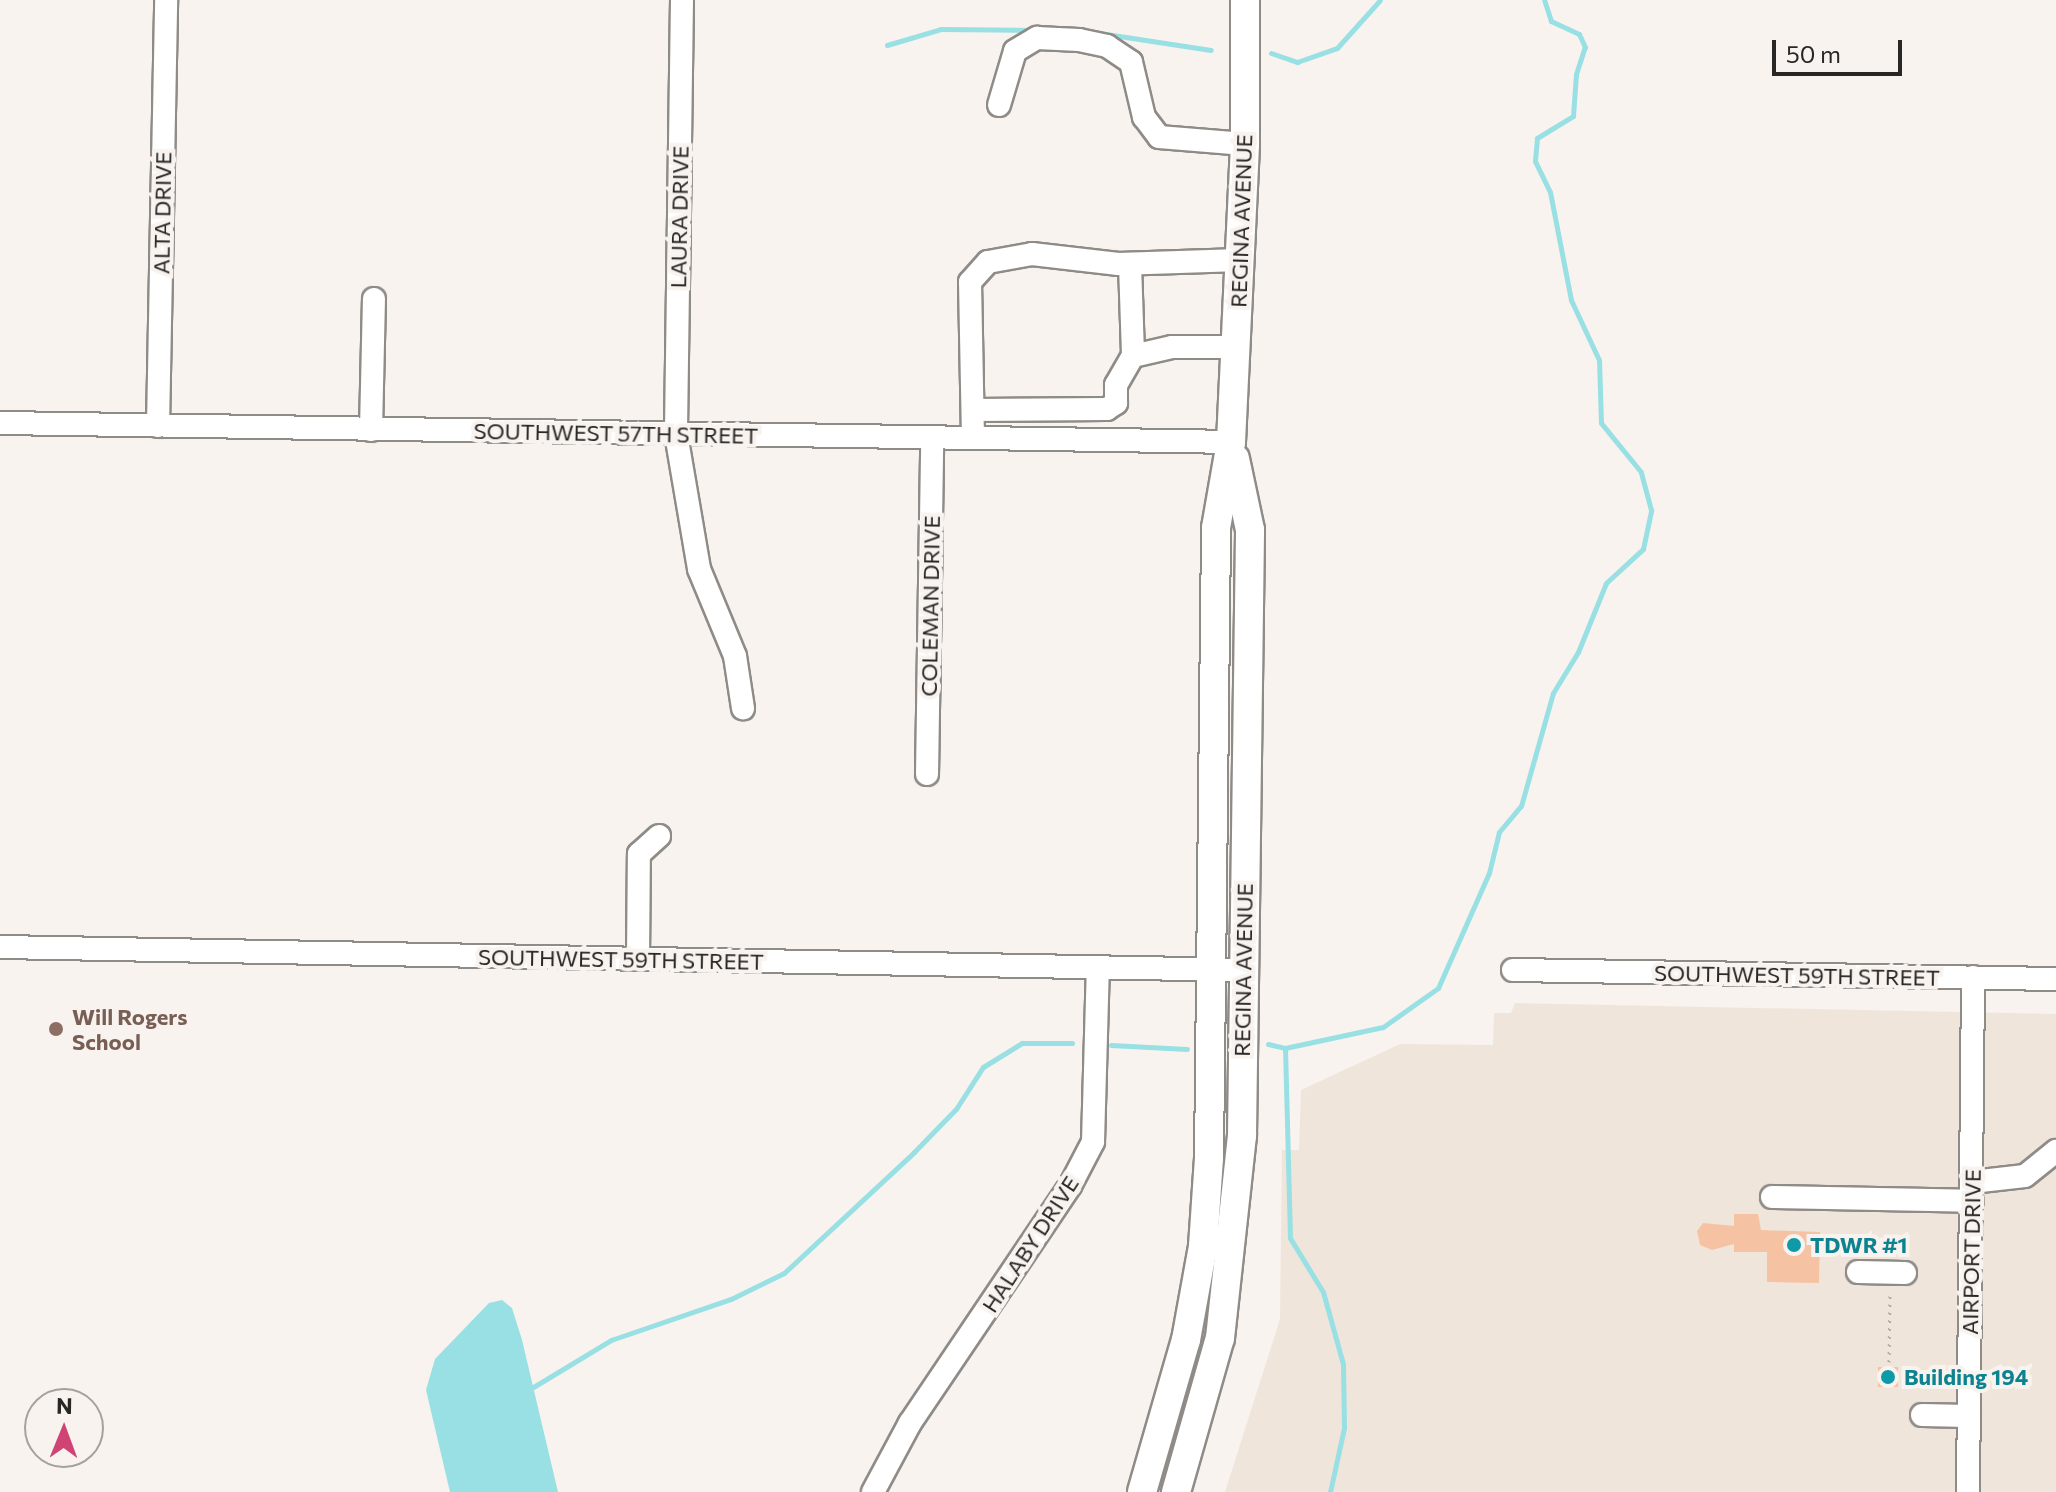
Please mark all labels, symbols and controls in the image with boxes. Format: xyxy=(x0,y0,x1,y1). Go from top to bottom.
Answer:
scale bar xyxy=(1776,24,1906,74)
text: 50 m xyxy=(1786,39,1841,68)
street label: REGINA AVENUE xyxy=(1225,134,1257,308)
street label: LAURA DRIVE xyxy=(665,145,693,289)
street label: ALTA DRIVE xyxy=(148,152,176,274)
street label: SOUTHWEST 57TH STREET xyxy=(473,417,759,449)
street label: COLEMAN DRIVE xyxy=(915,515,945,697)
street label: REGINA AVENUE xyxy=(1228,883,1258,1057)
street label: SOUTHWEST 59TH STREET xyxy=(478,943,764,975)
street label: SOUTHWEST 59TH STREET xyxy=(1654,959,1940,991)
place label: Will Rogers School xyxy=(72,1003,187,1054)
marker: Will Rogers School xyxy=(47,1020,65,1038)
street label: AIRPORT DRIVE xyxy=(1956,1169,1986,1335)
street label: HALABY DRIVE xyxy=(976,1171,1084,1317)
place label: TDWR #1 xyxy=(1810,1232,1908,1258)
marker: TDWR #1 xyxy=(1785,1236,1803,1254)
place label: Building 194 xyxy=(1904,1364,2028,1390)
marker: Building 194 xyxy=(1879,1368,1897,1386)
north arrow xyxy=(24,1388,104,1468)
text: N xyxy=(56,1392,73,1419)

